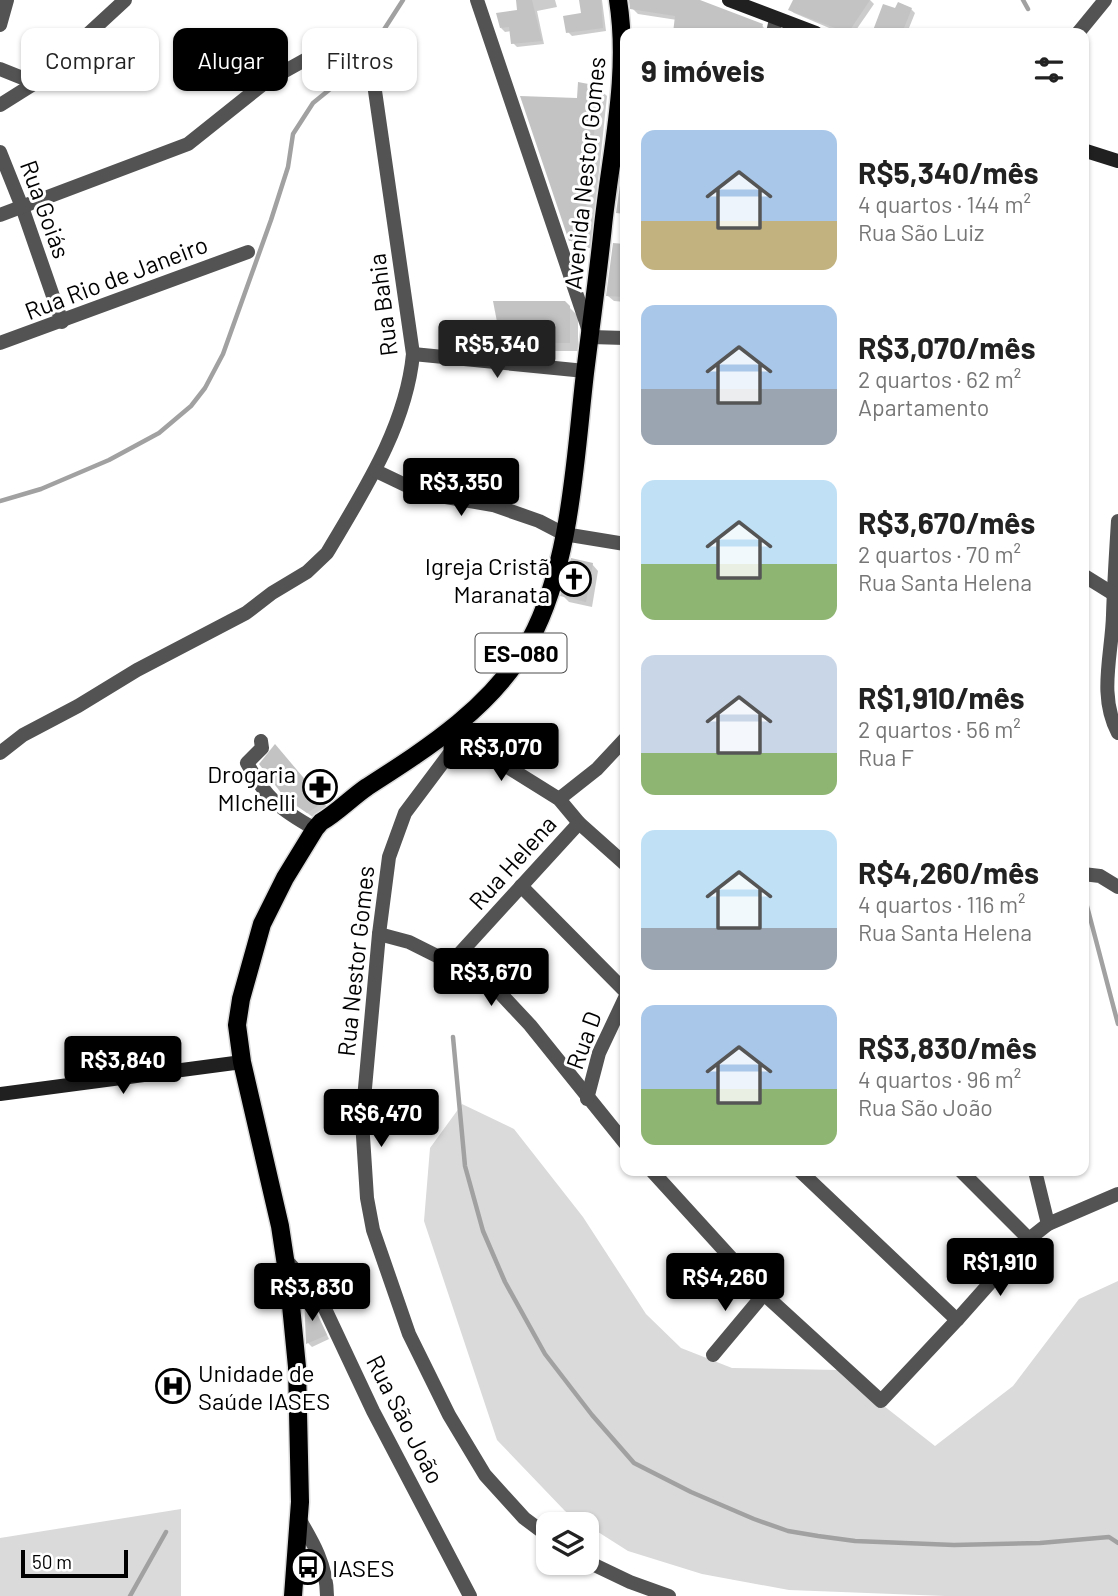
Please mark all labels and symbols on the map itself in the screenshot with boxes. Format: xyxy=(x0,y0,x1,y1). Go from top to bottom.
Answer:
street label: Avenida Nestor Gomes xyxy=(557,55,611,291)
street label: Rua Goiás xyxy=(15,156,77,262)
street label: Rua Rio de Janeiro xyxy=(20,229,212,325)
street label: Rua Bahia xyxy=(361,252,403,358)
pin: R$5,340 xyxy=(432,320,562,380)
pin: R$3,350 xyxy=(396,458,526,518)
place label: Igreja Cristã Maranata xyxy=(425,551,550,608)
church icon: Igreja Cristã Maranata xyxy=(555,560,593,598)
road number: ES-080 xyxy=(476,634,566,673)
pin: R$3,070 xyxy=(436,724,566,783)
place label: Drogaria MIchelli xyxy=(207,759,296,816)
pharmacy icon: Drogaria MIchelli xyxy=(301,768,339,806)
street label: Rua Helena xyxy=(462,809,562,915)
street label: Rua Nestor Gomes xyxy=(331,864,379,1058)
pin: R$3,670 xyxy=(426,948,556,1008)
street label: Rua D xyxy=(559,1007,607,1073)
pin: R$3,840 xyxy=(58,1036,188,1096)
pin: R$6,470 xyxy=(316,1090,446,1149)
pin: R$1,910 xyxy=(935,1238,1065,1298)
pin: R$4,260 xyxy=(660,1254,790,1313)
pin: R$3,830 xyxy=(247,1264,377,1323)
street label: Rua São João xyxy=(361,1350,451,1488)
place label: Unidade de Saúde IASES xyxy=(198,1358,330,1415)
hospital icon: Unidade de Saúde IASES xyxy=(154,1367,192,1405)
scale bar xyxy=(21,1547,128,1579)
bus stop icon: IASES xyxy=(289,1548,327,1586)
place label: IASES xyxy=(332,1553,394,1582)

